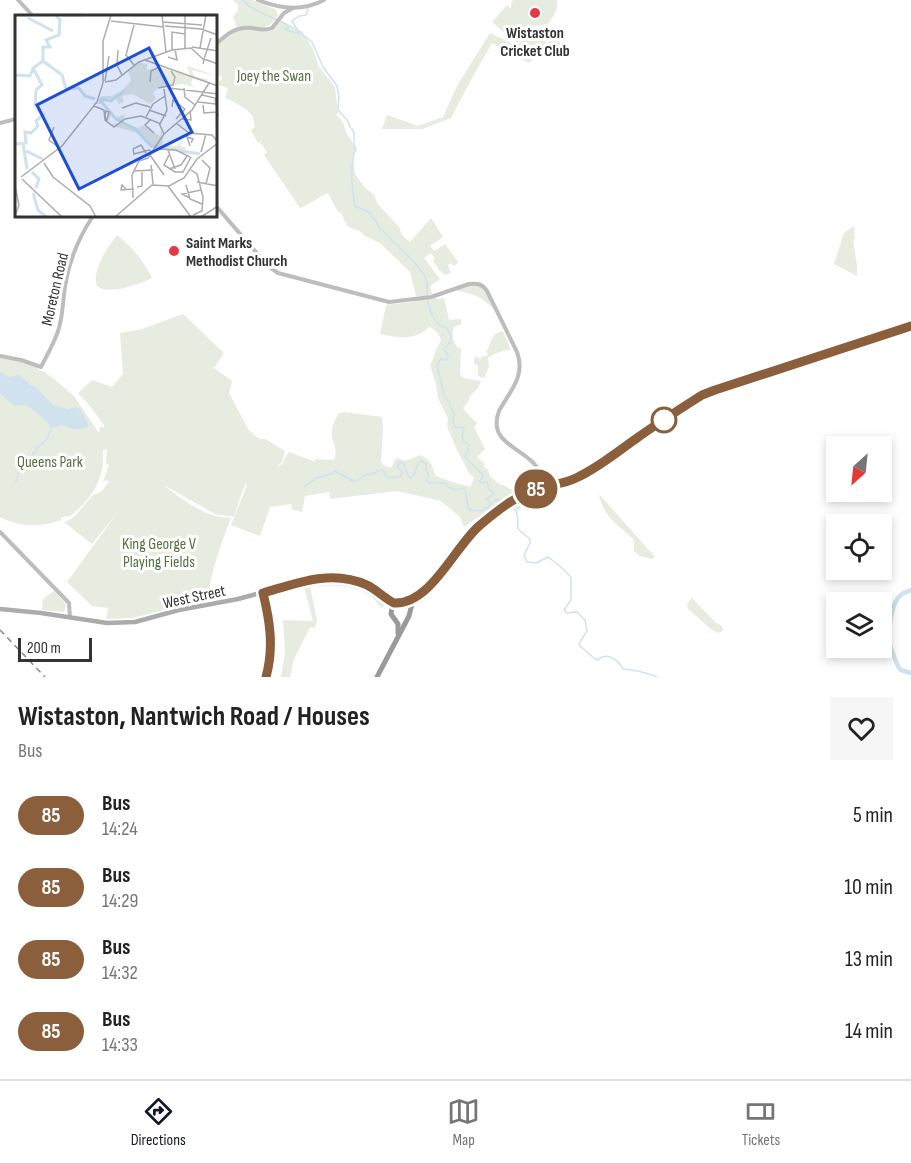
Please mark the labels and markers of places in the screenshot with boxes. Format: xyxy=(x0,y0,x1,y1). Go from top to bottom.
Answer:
marker: Wistaston Cricket Club xyxy=(528,6,542,20)
place label: Wistaston Cricket Club xyxy=(500,24,570,61)
place label: Saint Marks Methodist Church xyxy=(186,234,287,271)
marker: Saint Marks Methodist Church xyxy=(167,244,181,258)
unlabelled marker xyxy=(651,407,677,433)

